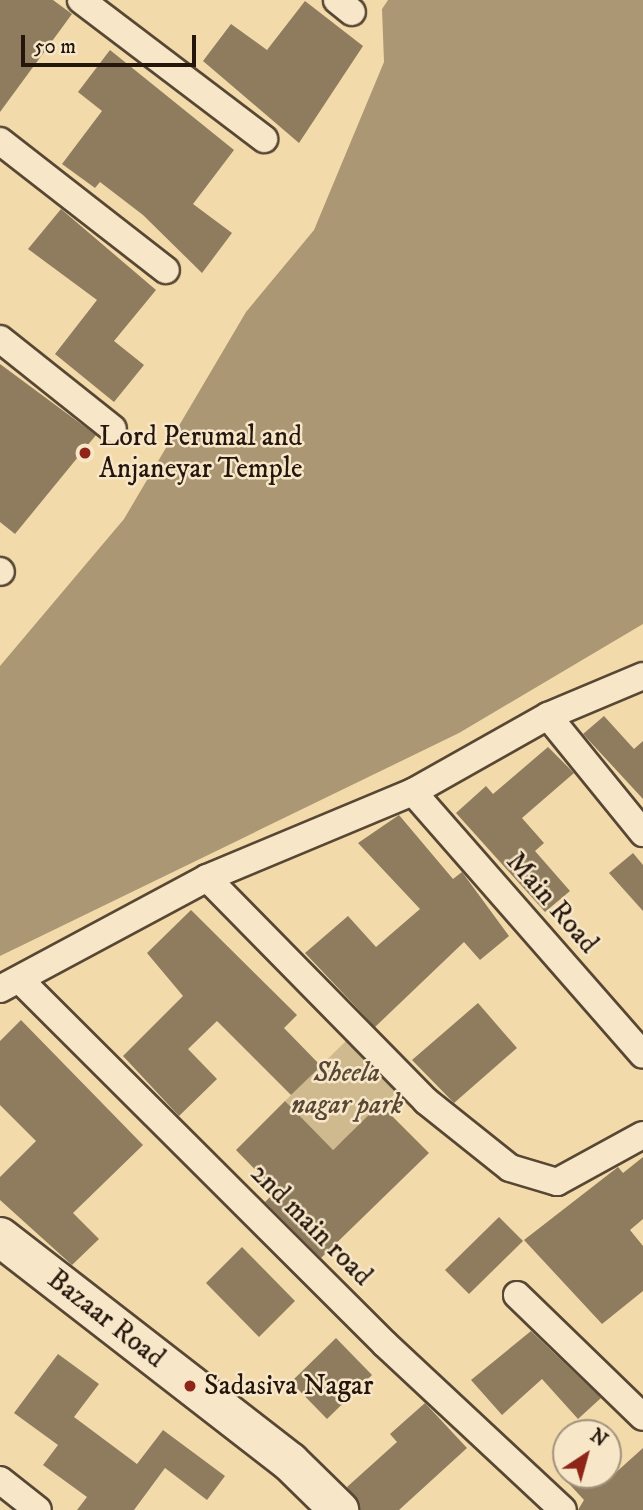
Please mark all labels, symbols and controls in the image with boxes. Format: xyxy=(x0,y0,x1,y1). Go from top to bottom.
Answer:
scale bar xyxy=(24,21,200,65)
text: 50 m xyxy=(34,34,76,60)
place label: Lord Perumal and Anjaneyar Temple xyxy=(99,420,303,486)
marker: Lord Perumal and Anjaneyar Temple xyxy=(77,445,93,461)
street label: Main Road xyxy=(499,845,605,961)
park label: Sheela nagar park xyxy=(291,1056,403,1122)
street label: 2nd main road xyxy=(243,1157,379,1293)
street label: Bazaar Road xyxy=(41,1263,171,1375)
place label: Sadasiva Nagar xyxy=(204,1369,373,1403)
marker: Sadasiva Nagar xyxy=(182,1378,198,1394)
north arrow xyxy=(552,1419,622,1489)
text: N xyxy=(585,1424,612,1452)

